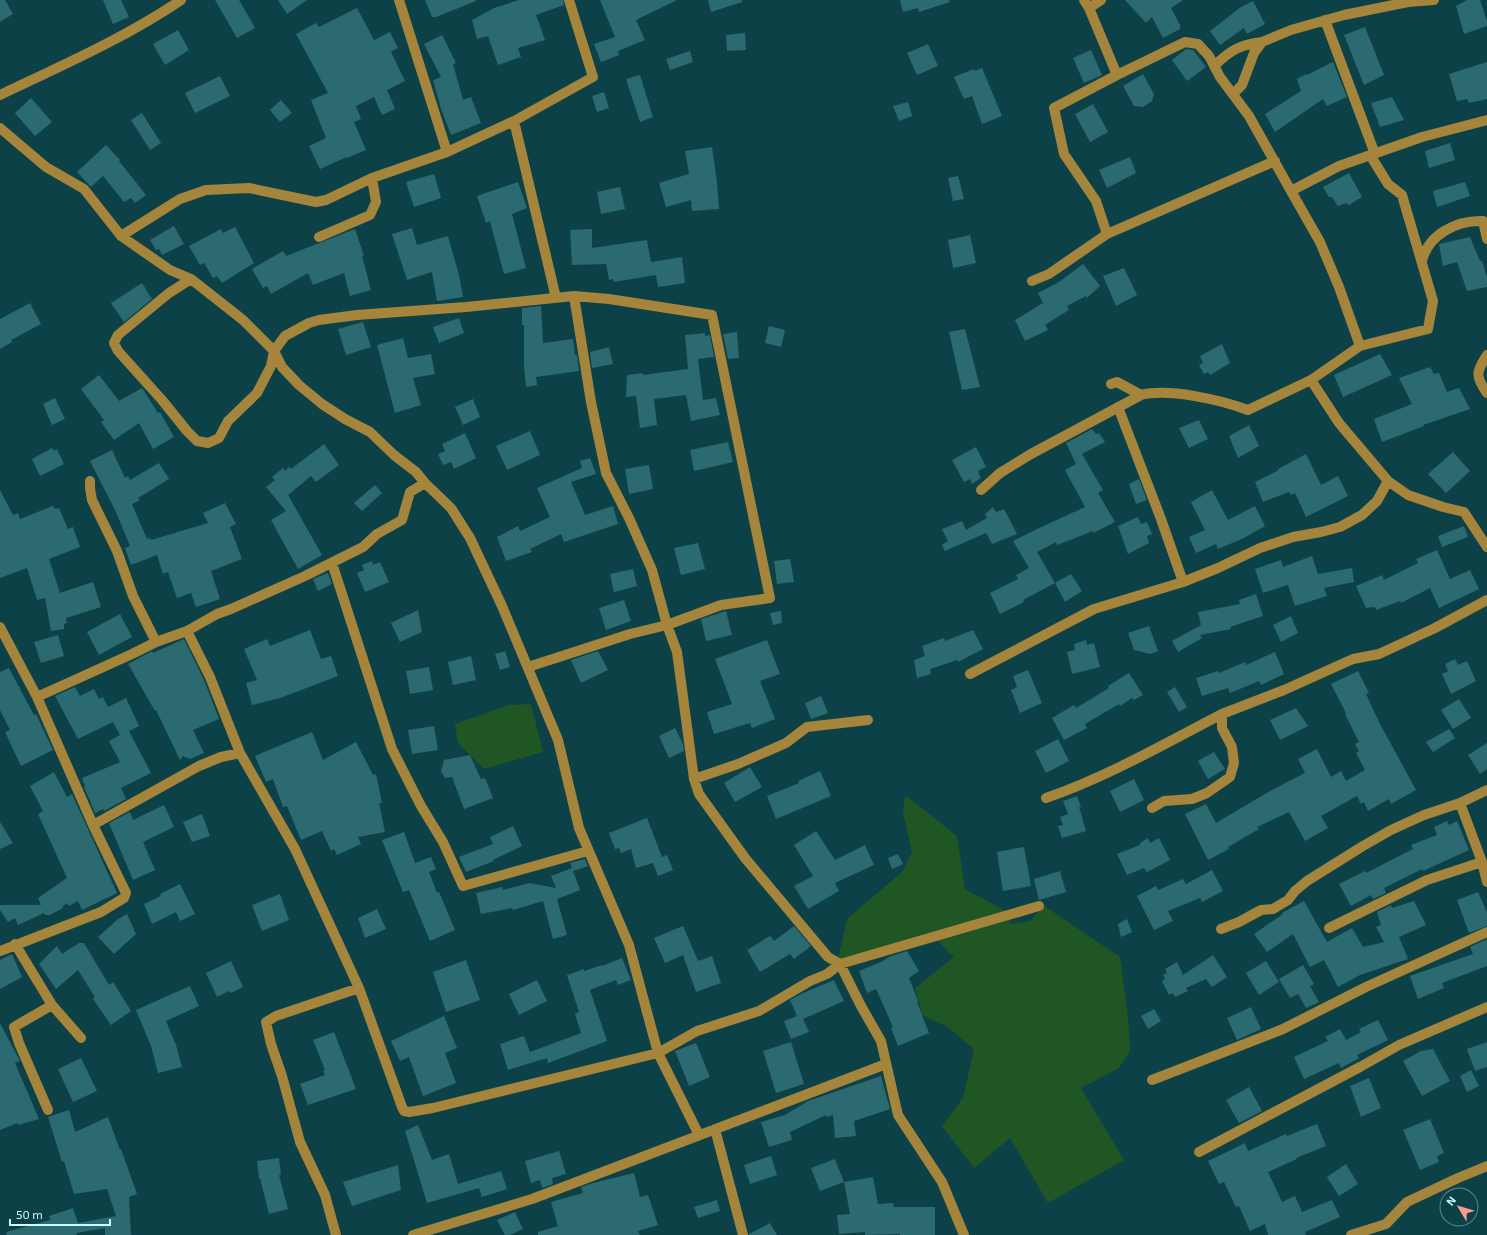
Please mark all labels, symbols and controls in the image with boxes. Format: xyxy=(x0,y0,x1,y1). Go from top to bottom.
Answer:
north arrow xyxy=(1439,1187,1479,1227)
text: N xyxy=(1443,1193,1458,1208)
scale bar xyxy=(10,1201,110,1227)
text: 50 m xyxy=(16,1207,43,1221)

